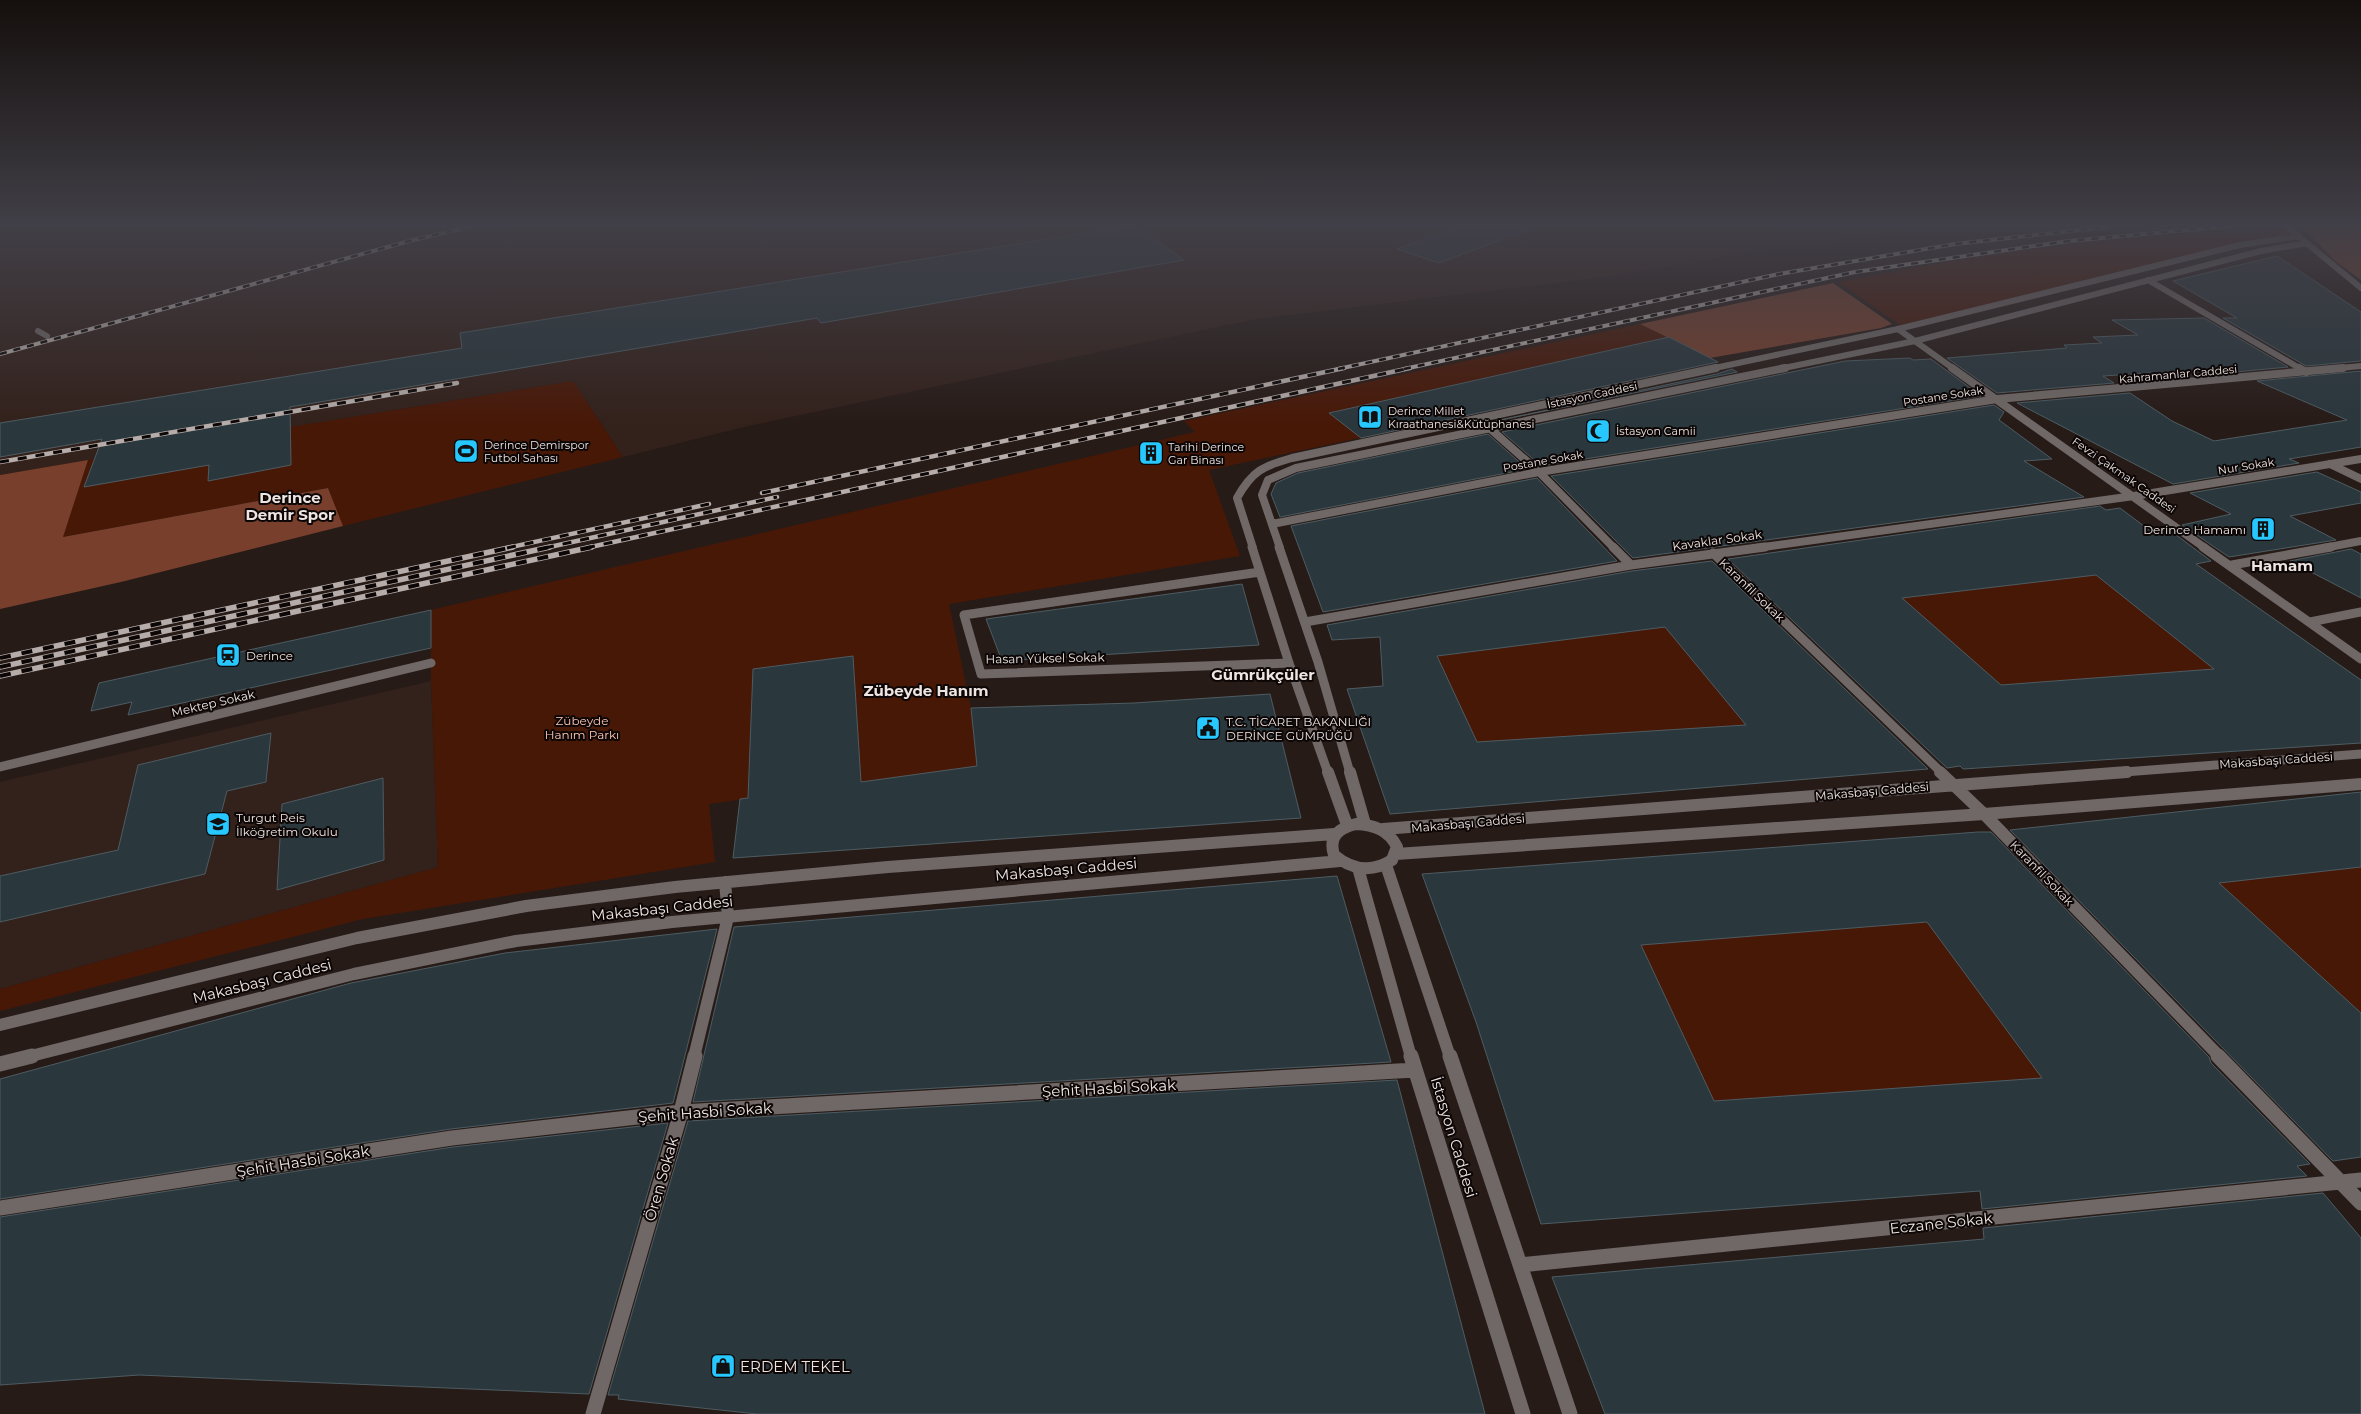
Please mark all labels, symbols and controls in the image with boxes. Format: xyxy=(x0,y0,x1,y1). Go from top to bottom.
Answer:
street label: Kahramanlar Caddesi xyxy=(2118,362,2238,386)
street label: İstasyon Caddesi xyxy=(1546,379,1638,411)
street label: Postane Sokak xyxy=(1902,383,1984,409)
library icon: Derince Millet Kıraathanesi&Kütüphanesi xyxy=(1357,404,1383,430)
place label: Derince Millet Kıraathanesi&Kütüphanesi xyxy=(1388,404,1534,431)
mosque icon: İstasyon Camii xyxy=(1585,418,1611,444)
place label: İstasyon Camii xyxy=(1616,424,1696,438)
street label: Fevzi Çakmak Caddesi xyxy=(2070,434,2178,516)
sports icon: Derince Demirspor Futbol Sahası xyxy=(453,438,479,464)
place label: Derince Demirspor Futbol Sahası xyxy=(484,438,589,465)
building icon: Tarihi Derince Gar Binası xyxy=(1138,440,1164,466)
place label: Tarihi Derince Gar Binası xyxy=(1168,440,1245,467)
street label: Postane Sokak xyxy=(1502,447,1584,475)
street label: Nur Sokak xyxy=(2217,455,2276,477)
district label: Derince Demir Spor xyxy=(245,488,335,524)
building icon: Derince Hamamı xyxy=(2250,516,2276,542)
place label: Derince Hamamı xyxy=(2143,522,2246,537)
street label: Kavaklar Sokak xyxy=(1671,526,1764,554)
street label: Karanfil Sokak xyxy=(1716,555,1788,625)
district label: Hamam xyxy=(2251,556,2313,575)
station icon: Derince xyxy=(215,642,241,668)
place label: Derince xyxy=(246,648,293,663)
street label: Hasan Yüksel Sokak xyxy=(985,649,1105,667)
district label: Gümrükçüler xyxy=(1211,665,1315,684)
district label: Zübeyde Hanım xyxy=(864,681,988,700)
street label: Mektep Sokak xyxy=(170,686,257,720)
park label: Zübeyde Hanım Parkı xyxy=(545,713,619,742)
place label: T.C. TİCARET BAKANLIĞI DERİNCE GÜMRÜĞÜ xyxy=(1226,714,1371,743)
public building icon: T.C. TİCARET BAKANLIĞI DERİNCE GÜMRÜĞÜ xyxy=(1195,715,1221,741)
street label: Makasbaşı Caddesi xyxy=(2219,749,2333,771)
street label: Makasbaşı Caddesi xyxy=(1815,779,1929,803)
place label: Turgut Reis İlköğretim Okulu xyxy=(236,810,338,839)
school or university icon: Turgut Reis İlköğretim Okulu xyxy=(205,811,231,837)
street label: Makasbaşı Caddesi xyxy=(1411,811,1525,835)
street label: Karanfil Sokak xyxy=(2007,837,2077,909)
street label: Makasbaşı Caddesi xyxy=(994,853,1138,885)
street label: Makasbaşı Caddesi xyxy=(590,891,734,925)
street label: Makasbaşı Caddesi xyxy=(191,955,333,1007)
street label: İstasyon Caddesi xyxy=(1427,1074,1481,1200)
street label: Şehit Hasbi Sokak xyxy=(1042,1075,1176,1101)
street label: Şehit Hasbi Sokak xyxy=(637,1098,773,1126)
street label: Ören Sokak xyxy=(640,1135,682,1223)
street label: Şehit Hasbi Sokak xyxy=(235,1141,371,1181)
street label: Eczane Sokak xyxy=(1889,1208,1993,1238)
shop icon: ERDEM TEKEL xyxy=(710,1353,736,1379)
place label: ERDEM TEKEL xyxy=(740,1357,850,1376)

